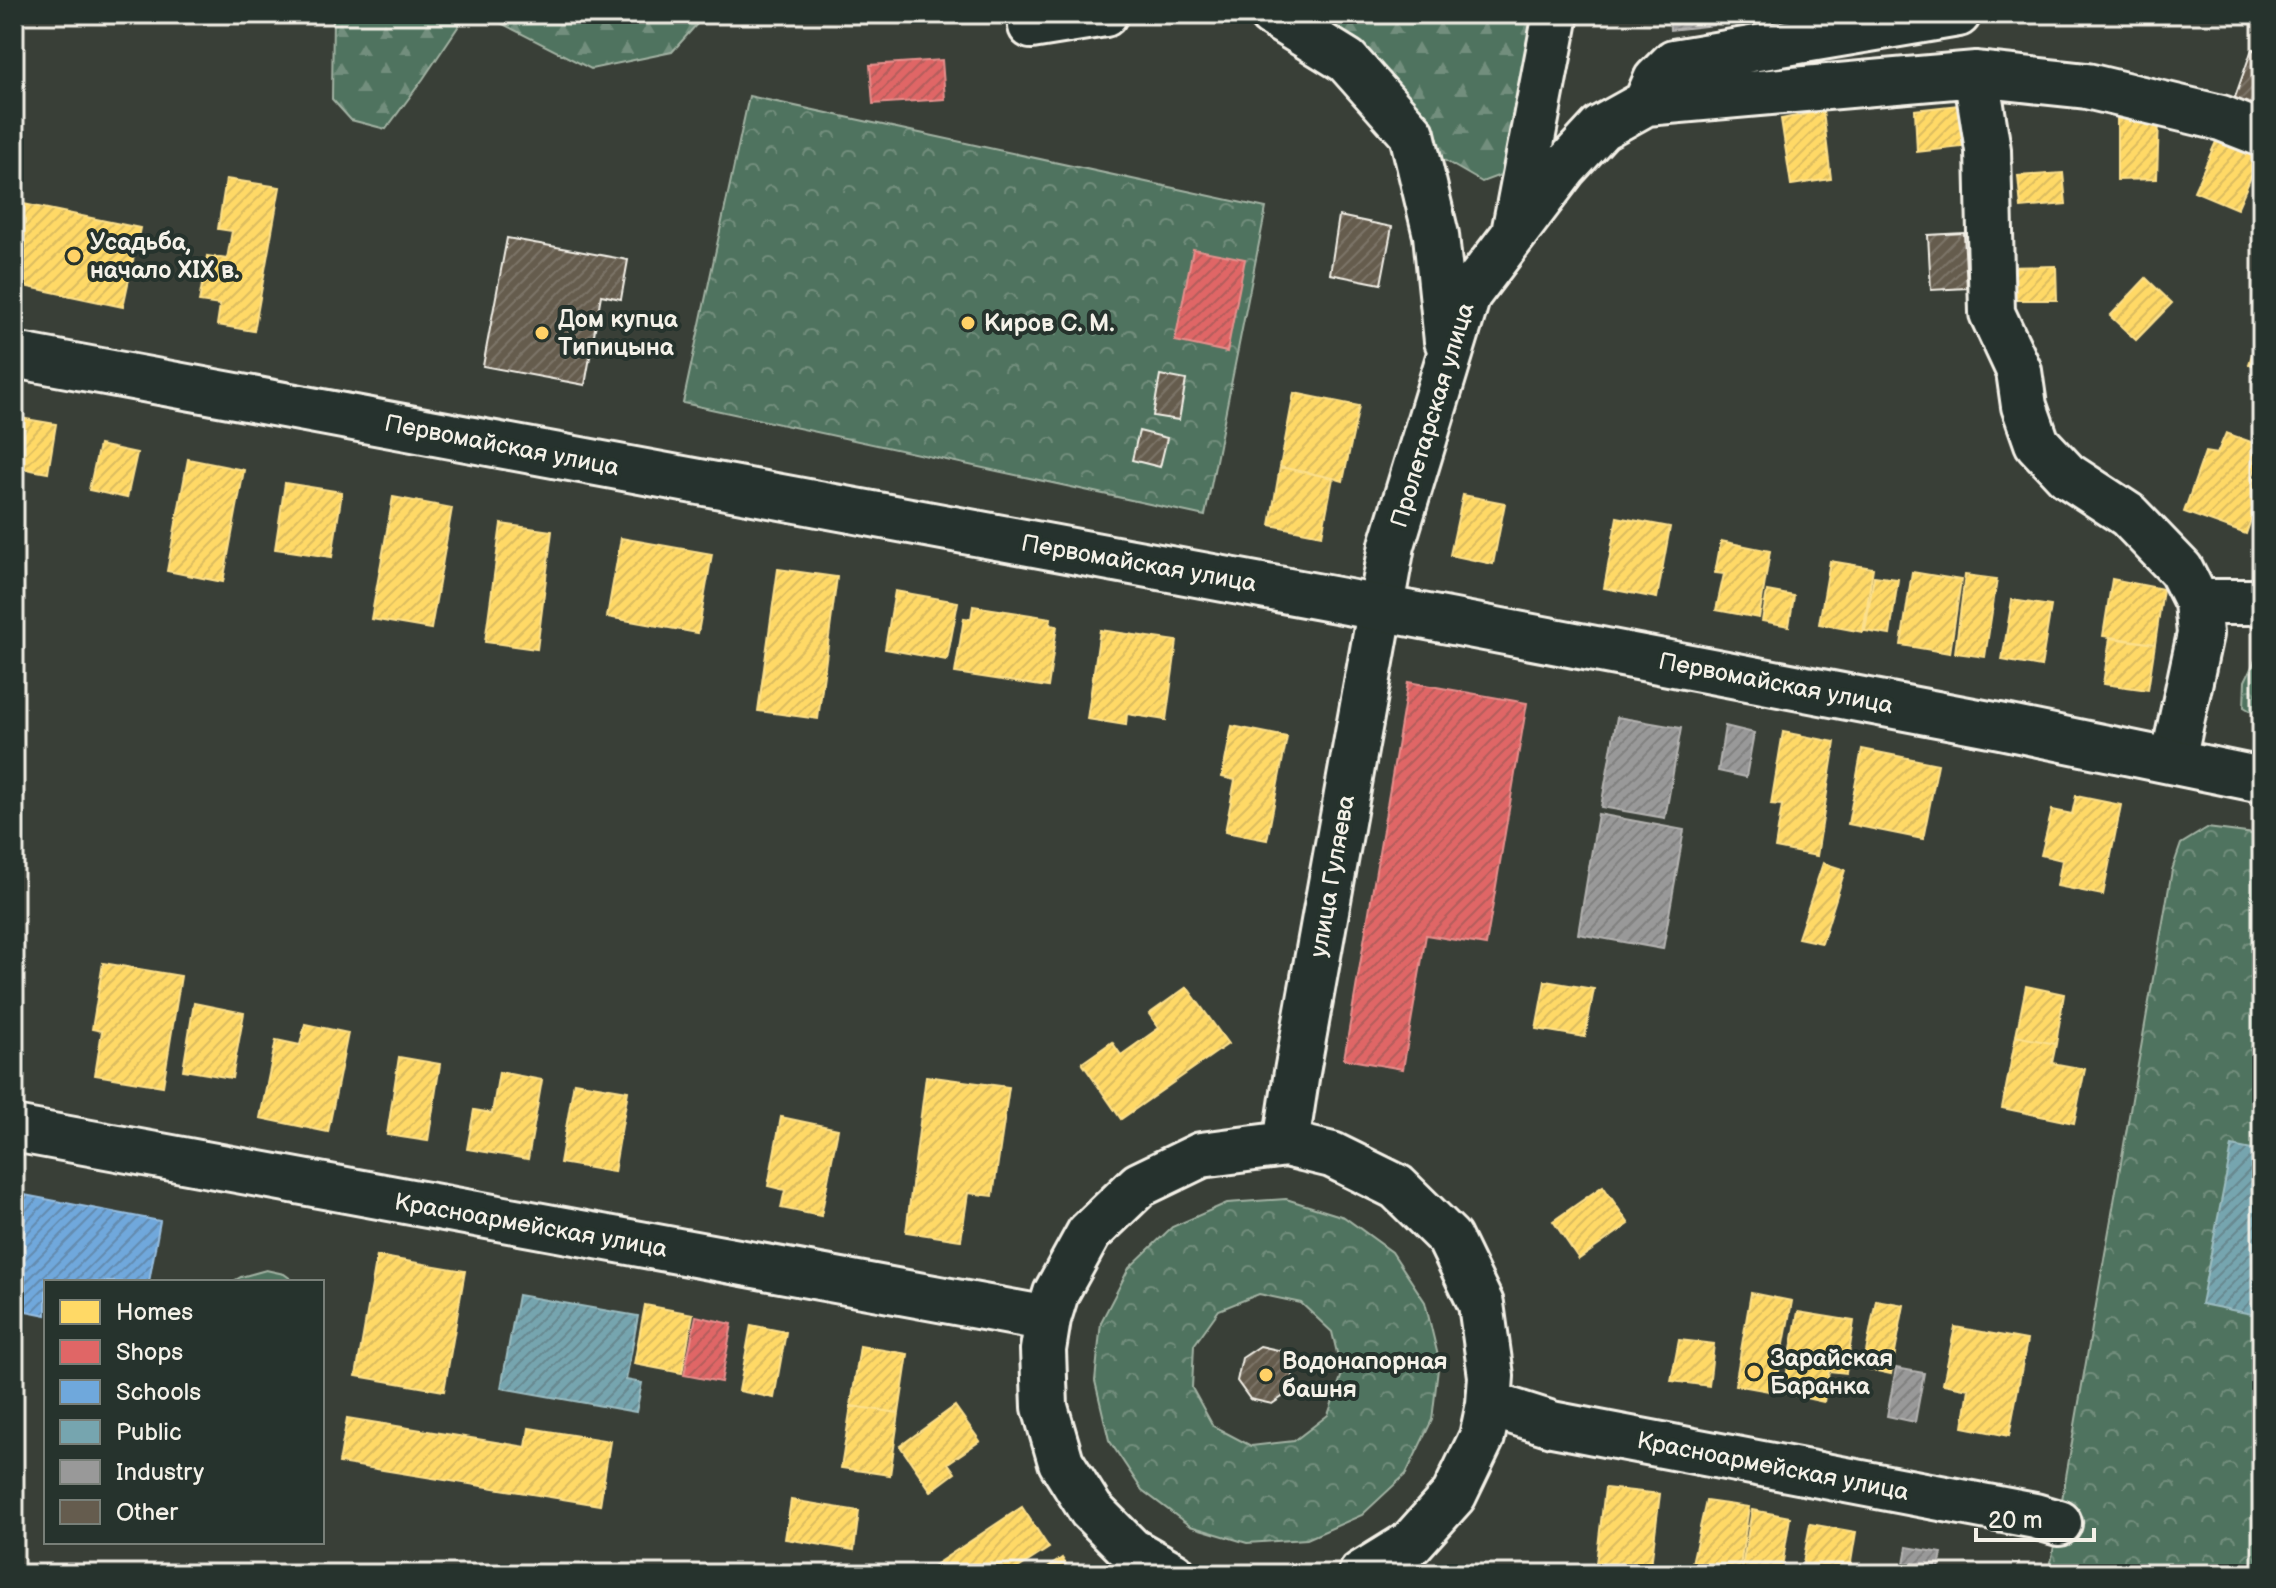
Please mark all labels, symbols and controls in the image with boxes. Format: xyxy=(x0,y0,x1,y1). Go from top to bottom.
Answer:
place label: Усадьба, начало XIX в. xyxy=(90,228,239,285)
marker: Усадьба, начало XIX в. xyxy=(65,247,83,265)
street label: Пролетарская улица xyxy=(1384,299,1481,531)
place label: Дом купца Типицына xyxy=(558,305,679,362)
place label: Киров С. М. xyxy=(984,309,1114,338)
marker: Киров С. М. xyxy=(959,314,977,332)
marker: Дом купца Типицына xyxy=(533,324,551,342)
street label: Первомайская улица xyxy=(382,409,622,482)
street label: Первомайская улица xyxy=(1019,529,1259,598)
street label: Первомайская улица xyxy=(1656,647,1896,720)
street label: улица Гуляева xyxy=(1304,793,1361,959)
street label: Красноармейская улица xyxy=(392,1187,669,1264)
legend xyxy=(44,1280,324,1544)
text: Homes xyxy=(116,1298,193,1327)
text: Shops xyxy=(116,1338,183,1367)
place label: Зарайская Баранка xyxy=(1770,1344,1893,1401)
place label: Водонапорная башня xyxy=(1282,1347,1448,1404)
marker: Зарайская Баранка xyxy=(1745,1363,1763,1381)
marker: Водонапорная башня xyxy=(1257,1366,1275,1384)
text: Schools xyxy=(116,1378,201,1407)
text: Public xyxy=(116,1418,182,1447)
street label: Красноармейская улица xyxy=(1635,1426,1911,1507)
text: Industry xyxy=(116,1458,204,1487)
scale bar xyxy=(1976,1492,2094,1542)
text: Other xyxy=(116,1498,178,1527)
text: 20 m xyxy=(1988,1506,2043,1535)

